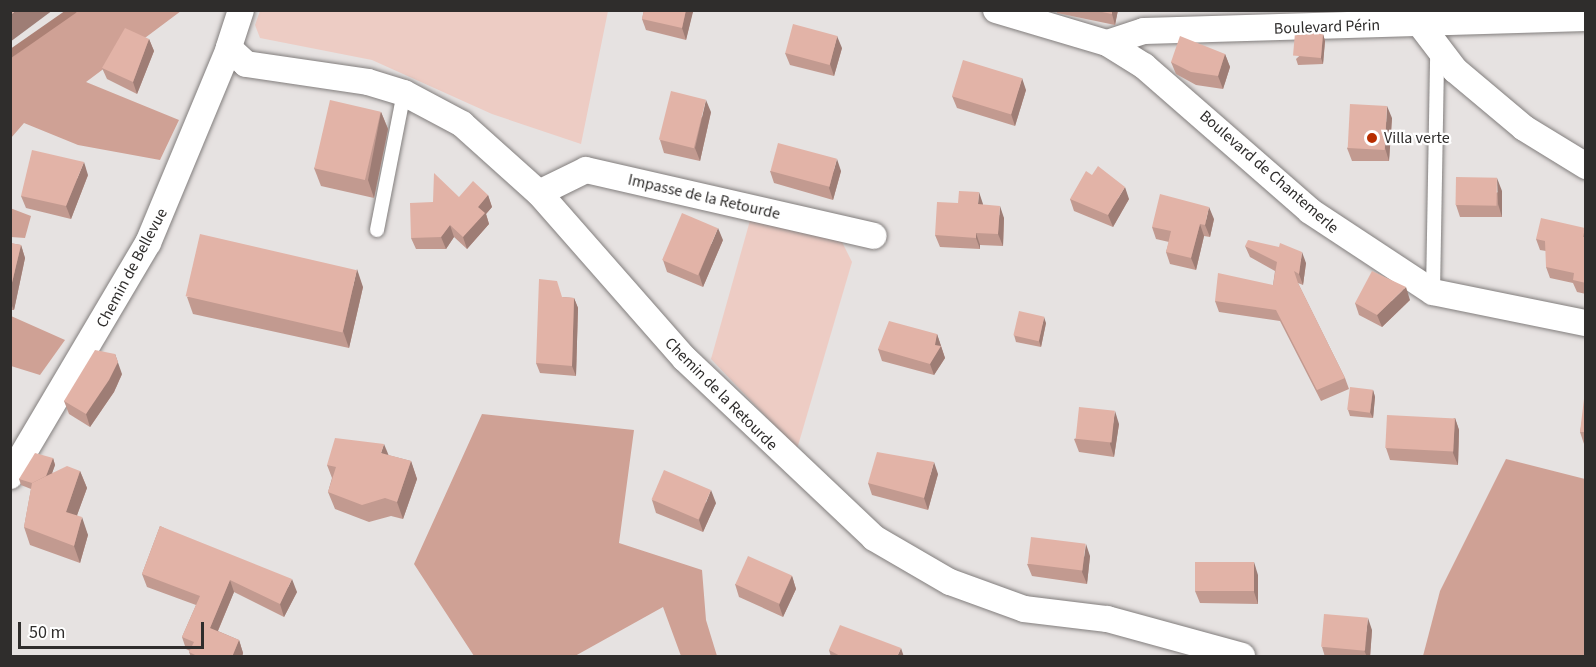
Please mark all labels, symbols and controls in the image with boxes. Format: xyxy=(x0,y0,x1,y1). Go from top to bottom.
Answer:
street label: Boulevard Périn xyxy=(1273,16,1381,38)
street label: Boulevard de Chantemerle xyxy=(1195,106,1343,238)
place label: Villa verte xyxy=(1384,128,1450,148)
marker: Villa verte xyxy=(1365,131,1379,145)
street label: Impasse de la Retourde xyxy=(626,170,782,224)
street label: Chemin de Bellevue xyxy=(92,205,172,331)
street label: Chemin de la Retourde xyxy=(661,334,781,454)
scale bar xyxy=(21,610,207,648)
text: 50 m xyxy=(29,620,65,645)

